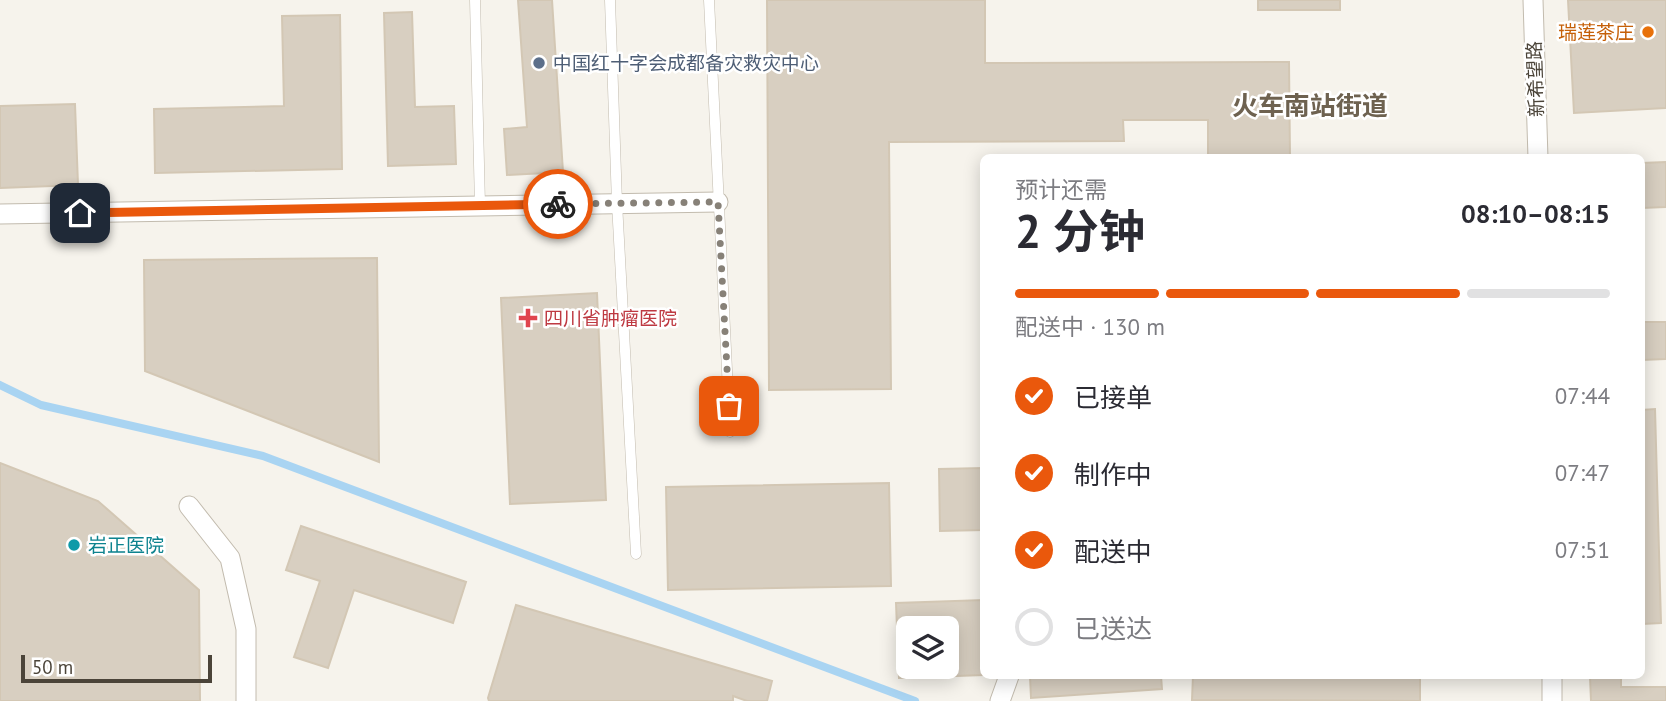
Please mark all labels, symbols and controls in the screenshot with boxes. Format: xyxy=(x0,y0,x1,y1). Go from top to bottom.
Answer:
place label: 瑞莲茶庄 xyxy=(1558,20,1634,44)
marker: 瑞莲茶庄 xyxy=(1640,24,1656,40)
street label: 新希望路 xyxy=(1522,41,1548,117)
place label: 中国红十字会成都备灾救灾中心 xyxy=(553,51,819,75)
marker: 中国红十字会成都备灾救灾中心 xyxy=(531,55,547,71)
district label: 火车南站街道 xyxy=(1232,89,1388,122)
courier xyxy=(523,169,593,239)
text: 预计还需 xyxy=(1015,175,1107,204)
pin xyxy=(50,183,110,243)
icon: bike xyxy=(539,185,577,223)
icon: home xyxy=(61,194,99,232)
text: 08:10–08:15 xyxy=(1461,197,1610,230)
text: 2 分钟 xyxy=(1015,201,1145,261)
place label: 四川省肿瘤医院 xyxy=(544,306,677,330)
marker: 四川省肿瘤医院 xyxy=(518,308,538,328)
text: 配送中 · 130 m xyxy=(1015,312,1165,341)
pin xyxy=(699,376,759,436)
icon: check xyxy=(1015,377,1053,415)
text: 已接单 xyxy=(1074,381,1152,414)
text: 07:44 xyxy=(1555,381,1610,410)
icon: bag xyxy=(710,387,748,425)
icon: check xyxy=(1015,454,1053,492)
text: 制作中 xyxy=(1074,458,1152,491)
text: 07:47 xyxy=(1555,458,1610,487)
icon: check xyxy=(1015,531,1053,569)
place label: 岩正医院 xyxy=(88,533,164,557)
text: 配送中 xyxy=(1074,535,1152,568)
text: 07:51 xyxy=(1555,535,1610,564)
marker: 岩正医院 xyxy=(66,537,82,553)
text: 已送达 xyxy=(1074,612,1152,645)
map controls xyxy=(896,616,959,679)
button: layers xyxy=(896,616,959,679)
scale bar xyxy=(21,652,212,684)
text: 50 m xyxy=(32,655,73,679)

